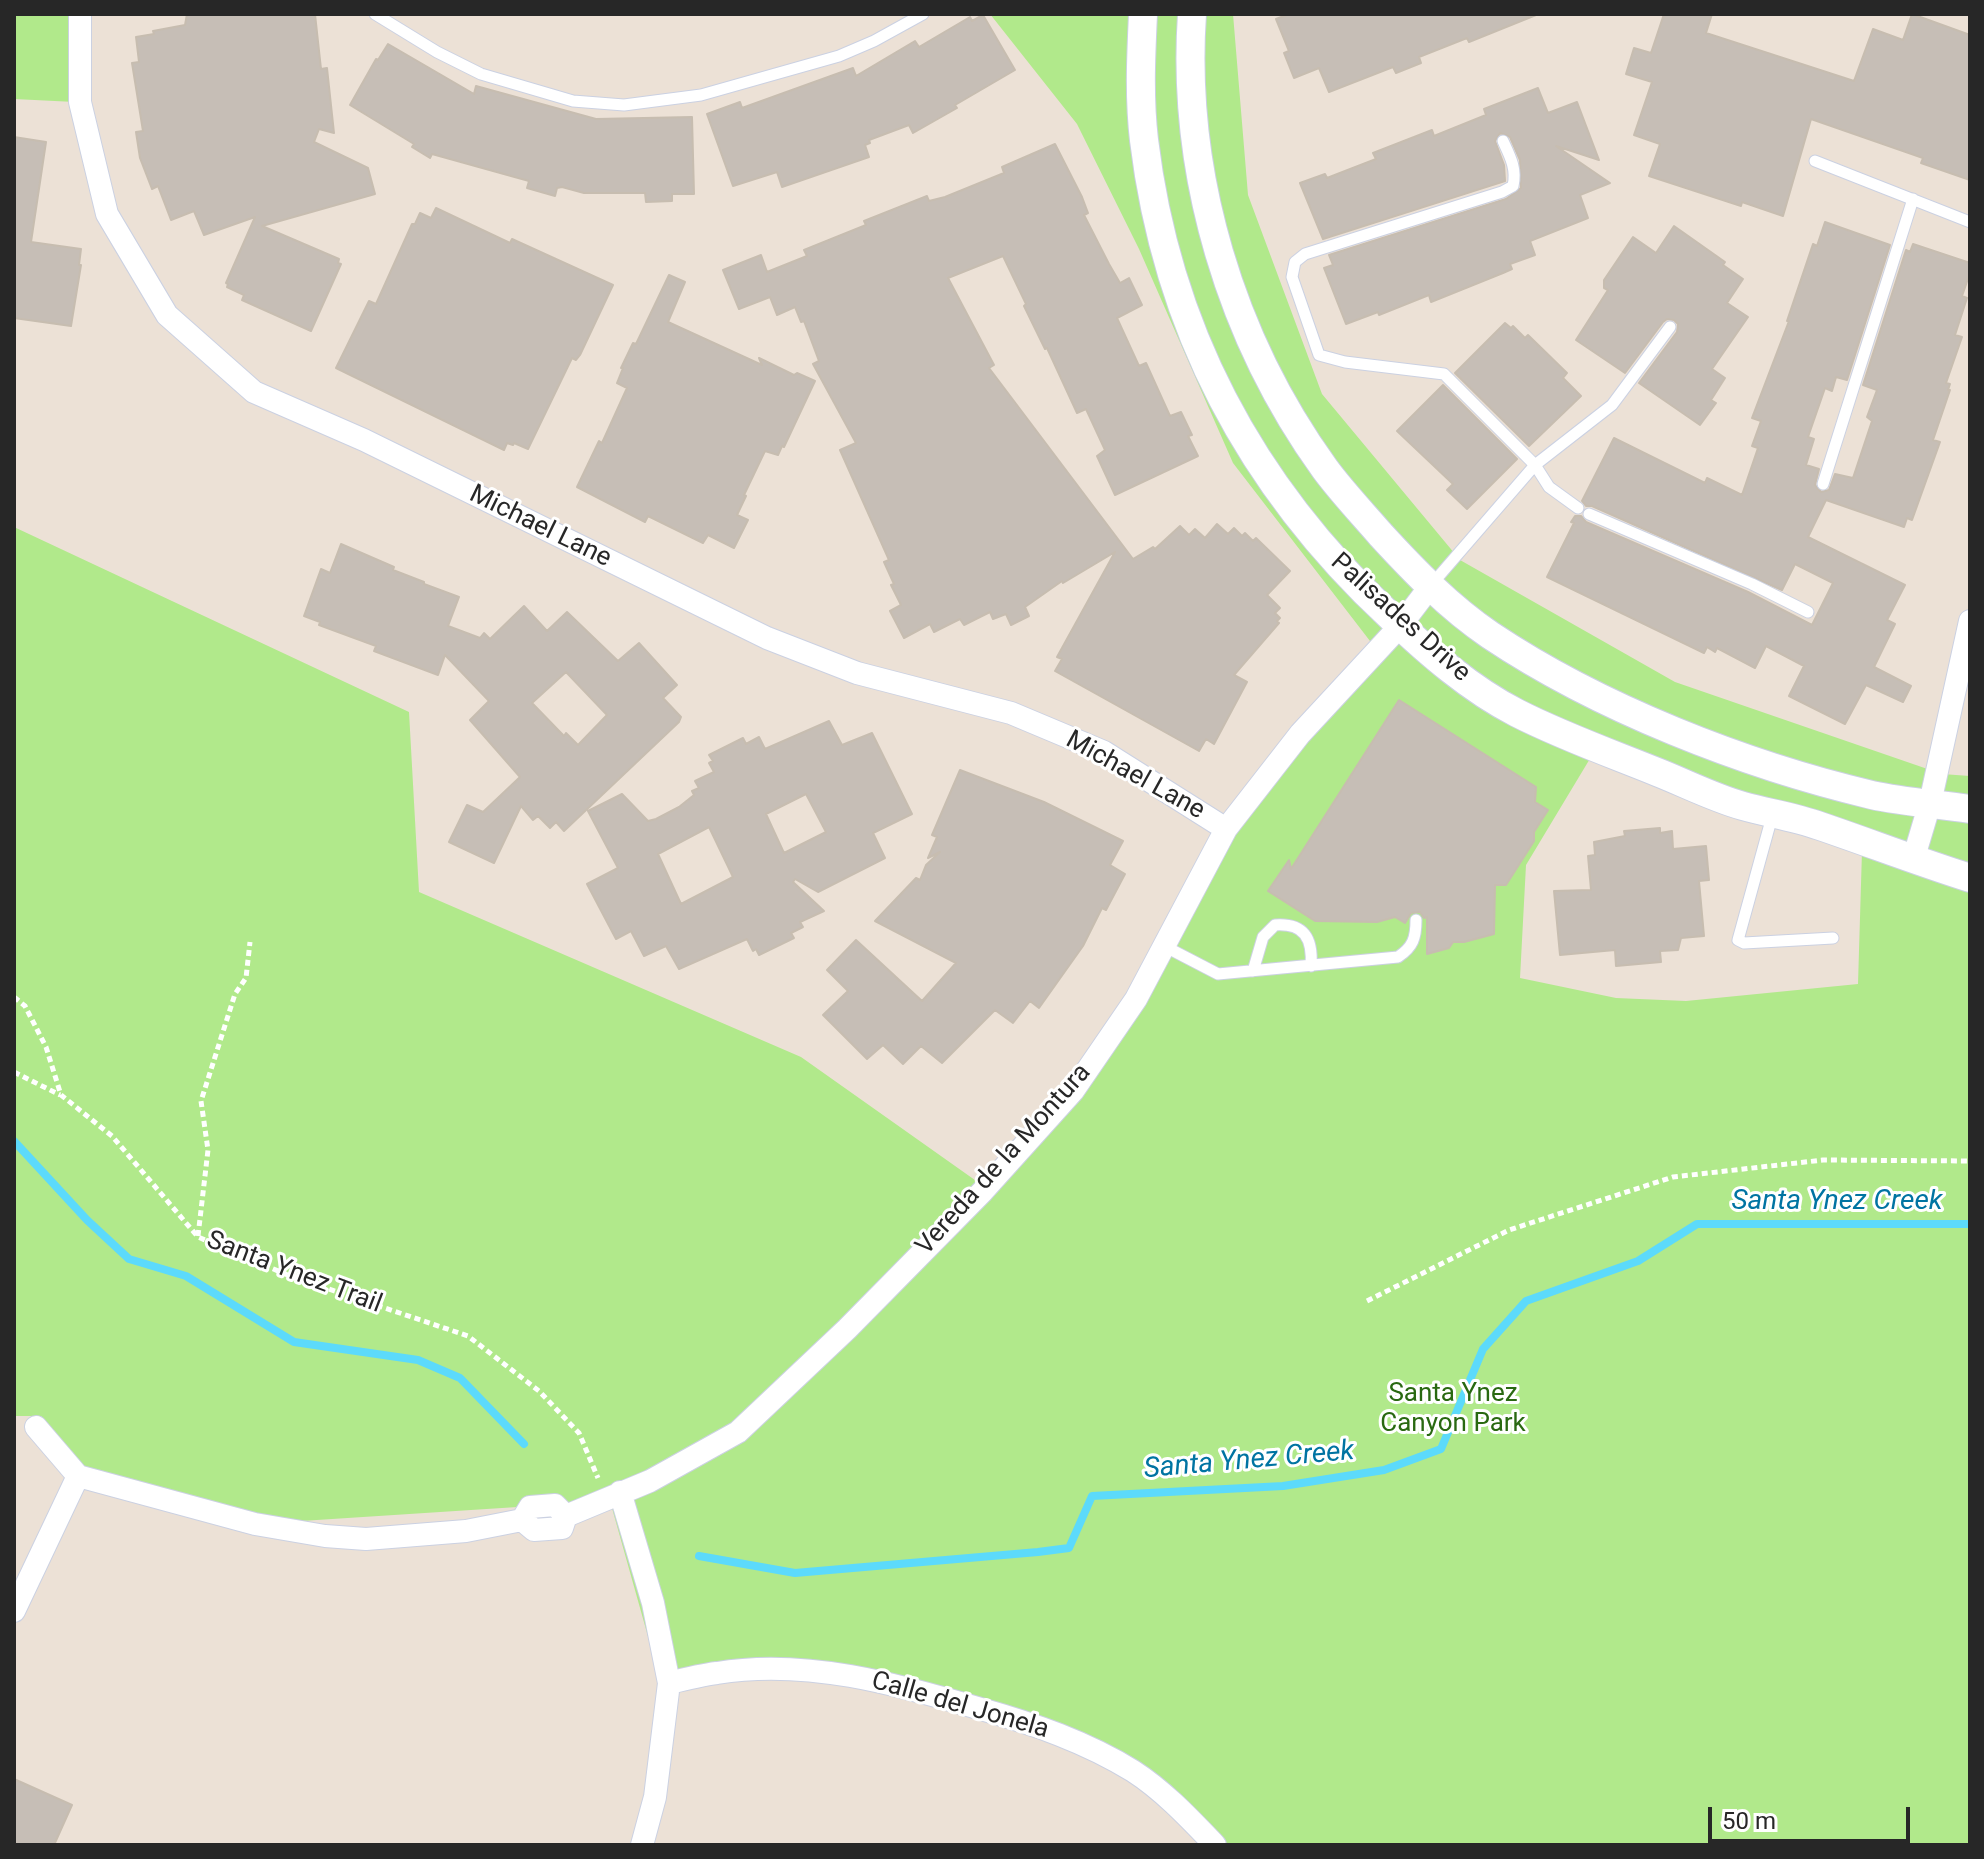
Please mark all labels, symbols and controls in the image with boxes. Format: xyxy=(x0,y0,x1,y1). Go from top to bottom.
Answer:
street label: Michael Lane xyxy=(464,479,616,575)
street label: Palisades Drive xyxy=(1324,547,1476,689)
street label: Michael Lane xyxy=(1060,725,1210,827)
street label: Vereda de la Montura xyxy=(910,1058,1098,1262)
water label: Santa Ynez Creek xyxy=(1731,1185,1943,1219)
street label: Santa Ynez Trail xyxy=(202,1225,386,1321)
park label: Santa Ynez Canyon Park xyxy=(1380,1378,1526,1440)
water label: Santa Ynez Creek xyxy=(1142,1435,1356,1487)
street label: Calle del Jonela xyxy=(868,1666,1052,1746)
scale bar xyxy=(1712,1791,1914,1841)
text: 50 m xyxy=(1722,1807,1776,1835)

